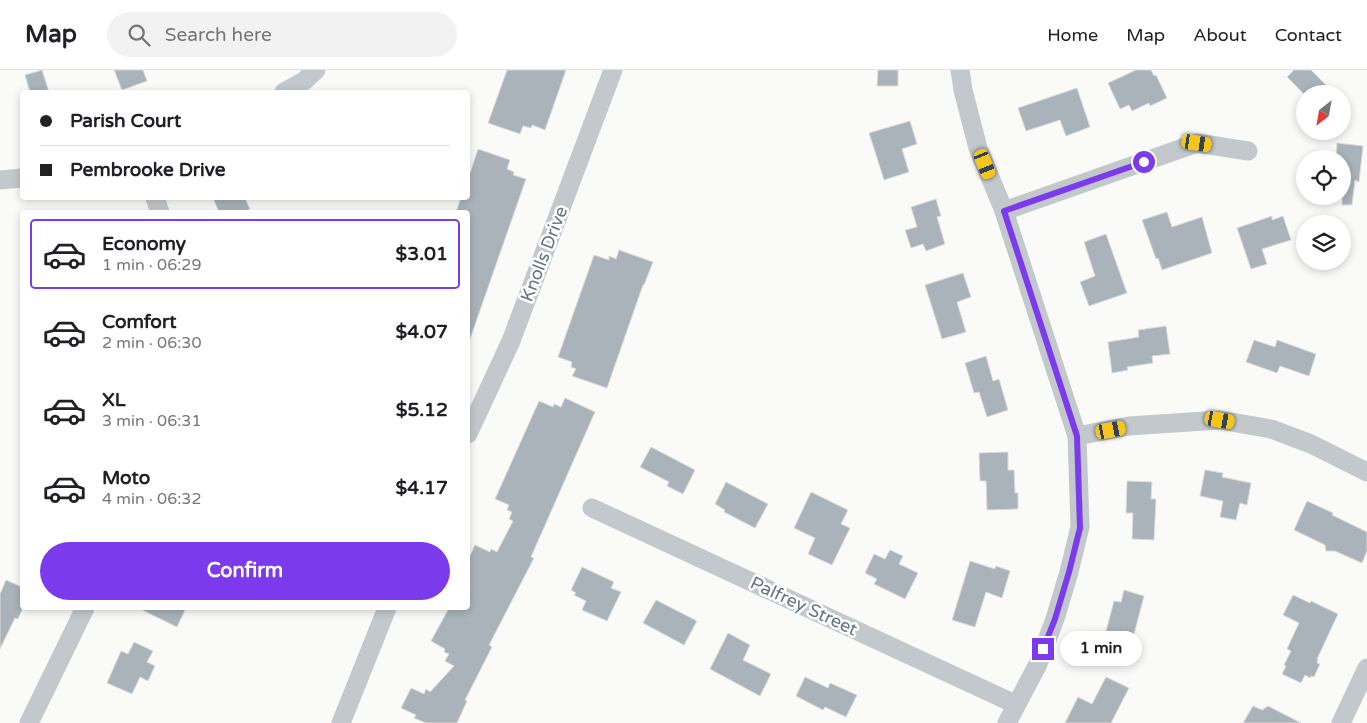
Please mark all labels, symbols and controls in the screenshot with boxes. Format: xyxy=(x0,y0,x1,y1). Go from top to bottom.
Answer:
search box xyxy=(107,12,457,57)
text: Map xyxy=(25,20,77,49)
icon: search xyxy=(125,21,153,49)
text: Search here xyxy=(165,24,272,46)
text: Home xyxy=(1047,24,1098,46)
text: Map xyxy=(1126,24,1165,46)
text: About xyxy=(1193,24,1247,46)
text: Contact xyxy=(1275,24,1342,46)
north arrow xyxy=(1296,85,1351,140)
map controls xyxy=(1296,85,1351,270)
text: Parish Court xyxy=(70,110,181,132)
car xyxy=(1181,133,1212,153)
car xyxy=(972,147,997,181)
button: locate xyxy=(1296,150,1351,205)
route start xyxy=(1133,151,1155,173)
text: Pembrooke Drive xyxy=(70,159,225,181)
street label: Knolls Drive xyxy=(516,203,572,305)
button: layers xyxy=(1296,215,1351,270)
icon: car xyxy=(42,232,87,277)
text: Economy xyxy=(102,233,186,255)
text: $3.01 xyxy=(396,243,448,265)
text: 1 min · 06:29 xyxy=(102,255,201,275)
icon: car xyxy=(42,310,87,355)
text: Comfort xyxy=(102,311,176,333)
text: $4.07 xyxy=(396,321,448,343)
text: 2 min · 06:30 xyxy=(102,333,201,353)
icon: car xyxy=(42,388,87,433)
text: XL xyxy=(102,389,126,411)
text: $5.12 xyxy=(396,399,448,421)
car xyxy=(1203,410,1236,430)
text: 3 min · 06:31 xyxy=(102,411,201,431)
car xyxy=(1094,420,1127,440)
icon: car xyxy=(42,466,87,511)
text: Moto xyxy=(102,467,150,489)
text: $4.17 xyxy=(396,477,448,499)
text: 4 min · 06:32 xyxy=(102,489,201,509)
button: Confirm xyxy=(40,542,450,600)
street label: Palfrey Street xyxy=(747,572,861,640)
callout: 1 min xyxy=(1060,632,1143,666)
route end xyxy=(1032,638,1054,660)
text: 1 min xyxy=(1080,638,1122,658)

